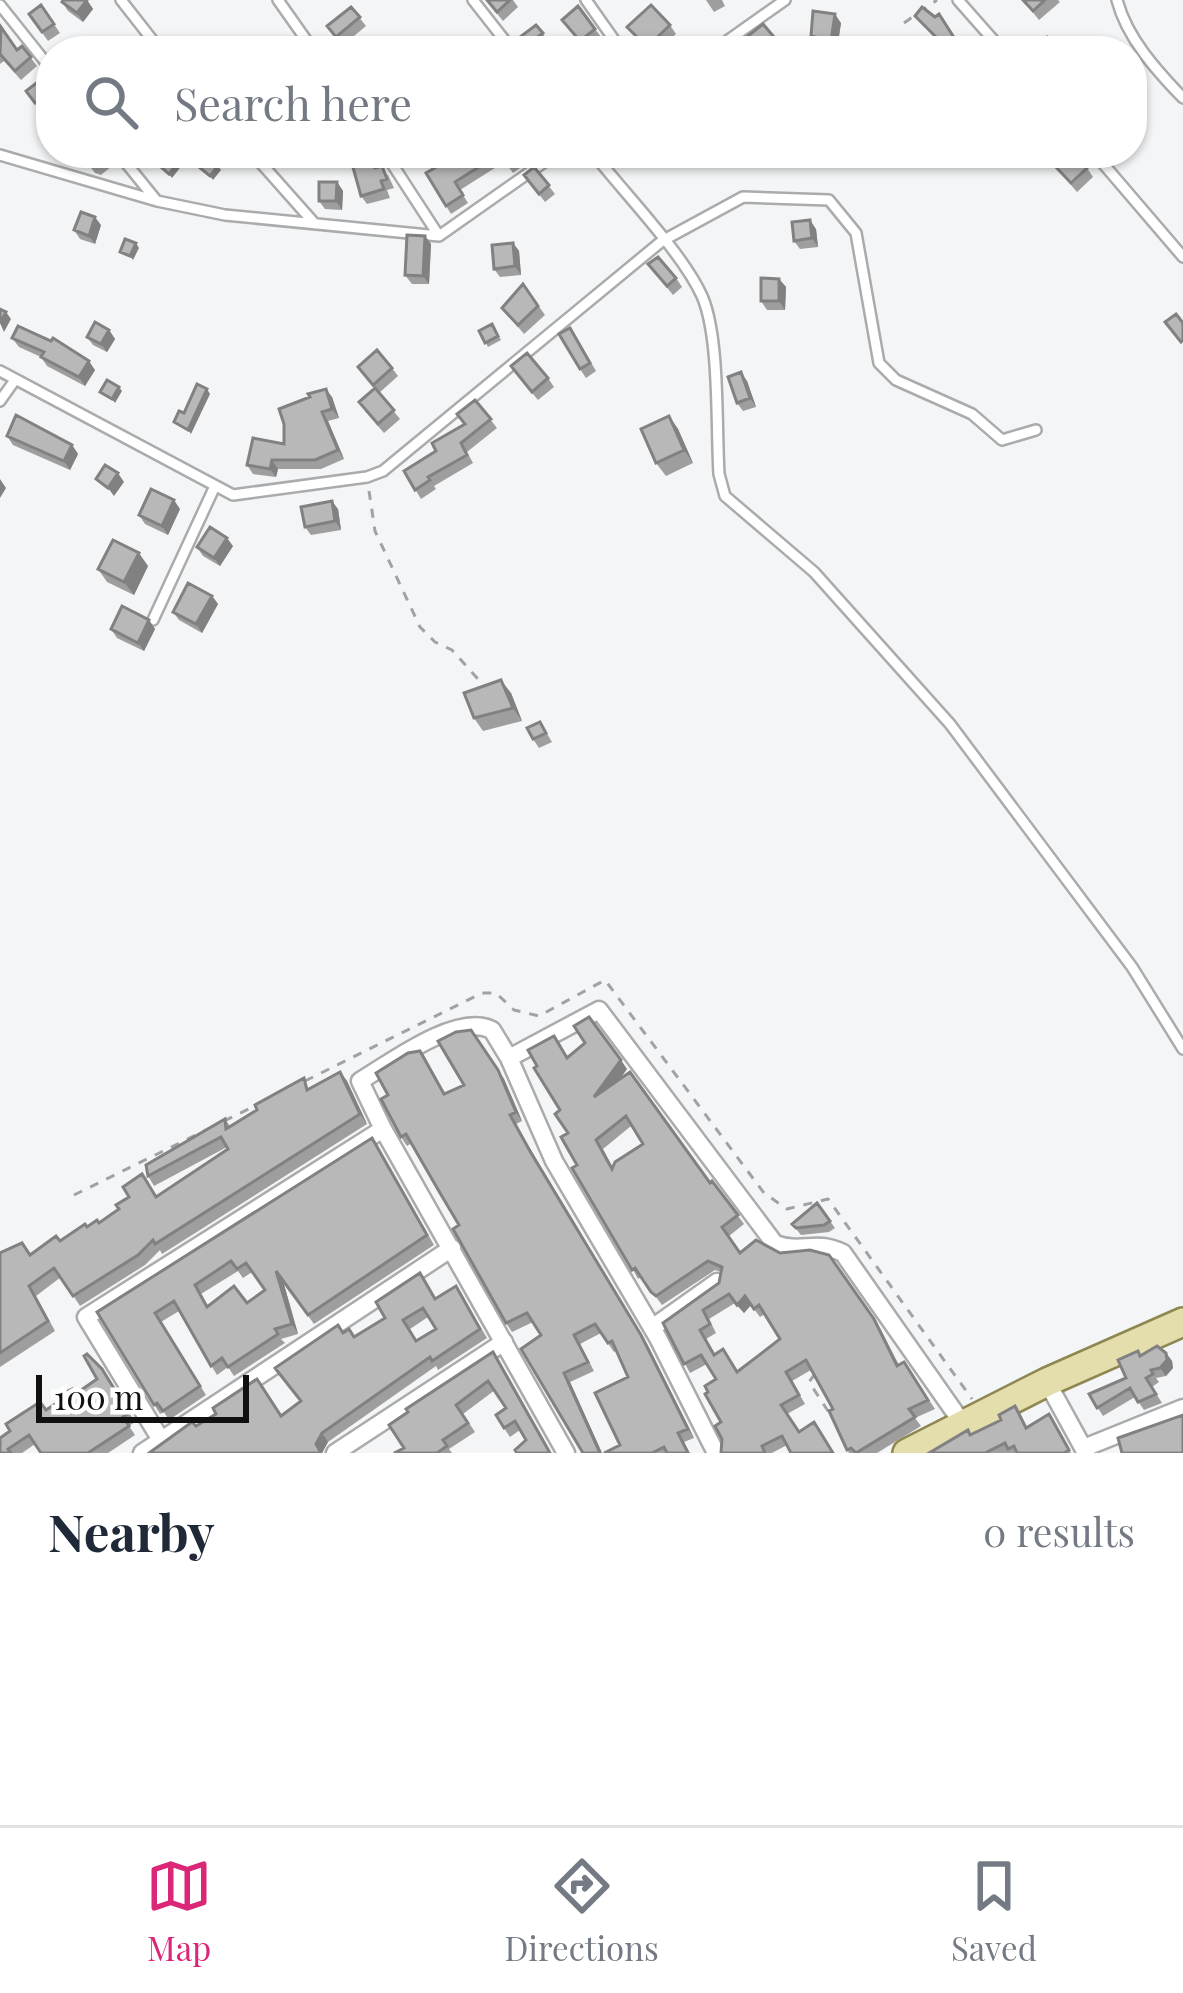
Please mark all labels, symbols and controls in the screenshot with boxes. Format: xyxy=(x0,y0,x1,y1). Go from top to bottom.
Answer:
search box xyxy=(36,36,1147,168)
icon: search xyxy=(78,69,144,135)
text: Search here xyxy=(174,72,412,132)
scale bar xyxy=(36,1369,249,1422)
text: 100 m xyxy=(54,1374,143,1418)
text: Nearby xyxy=(48,1497,214,1565)
text: 0 results xyxy=(983,1505,1135,1557)
tab: Map xyxy=(146,1853,212,1969)
tab: Directions xyxy=(504,1853,659,1969)
tab: Saved xyxy=(951,1853,1037,1969)

